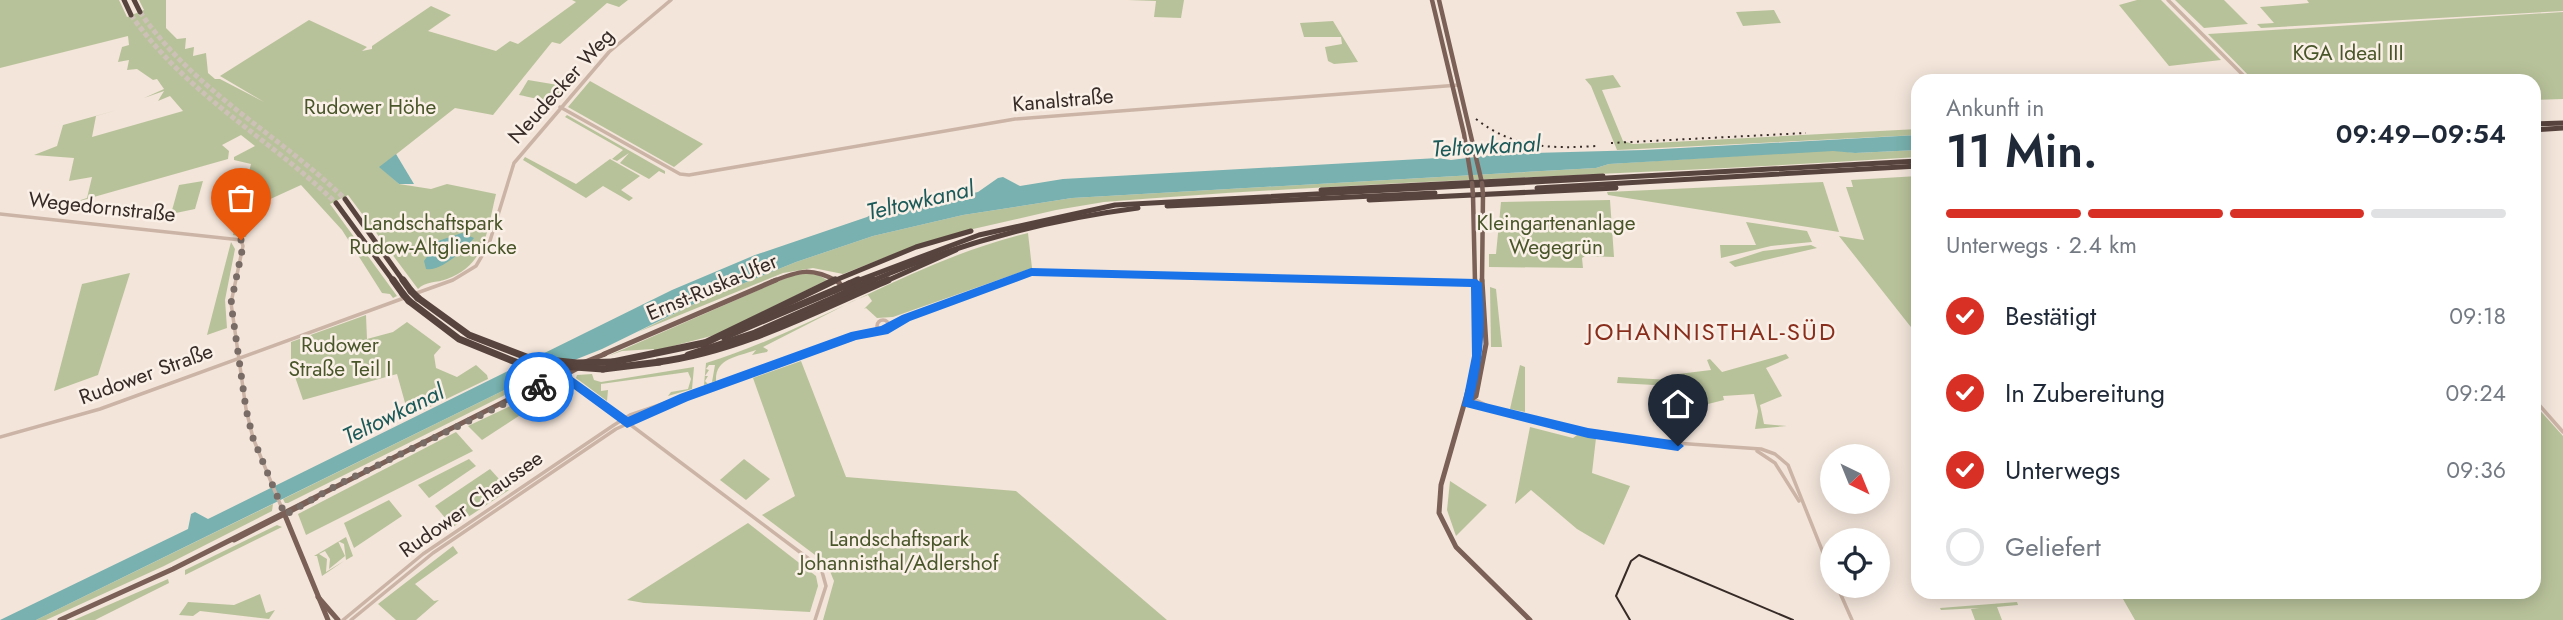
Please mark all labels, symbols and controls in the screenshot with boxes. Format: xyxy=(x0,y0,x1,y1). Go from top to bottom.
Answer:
street label: Neudecker Weg xyxy=(501,22,621,150)
park label: KGA Ideal III xyxy=(2292,38,2404,68)
street label: Kanalstraße xyxy=(1011,81,1115,119)
text: Ankunft in xyxy=(1946,91,2044,125)
park label: Rudower Höhe xyxy=(304,92,436,122)
text: 09:49–09:54 xyxy=(2336,115,2506,153)
text: 11 Min. xyxy=(1946,118,2097,184)
water label: Teltowkanal xyxy=(1431,126,1542,166)
pin xyxy=(211,168,271,240)
water label: Teltowkanal xyxy=(863,171,978,229)
icon: bag xyxy=(222,179,260,217)
street label: Wegedornstraße xyxy=(27,184,177,230)
park label: Landschaftspark Rudow-Altglienicke xyxy=(349,208,517,262)
park label: Kleingartenanlage Wegegrün xyxy=(1477,208,1636,262)
text: Unterwegs · 2.4 km xyxy=(1946,228,2137,262)
street label: Ernst-Ruska-Ufer xyxy=(642,246,783,328)
icon: check xyxy=(1946,297,1984,335)
text: Bestätigt xyxy=(2005,297,2096,335)
text: 09:18 xyxy=(2449,299,2506,333)
district label: JOHANNISTHAL-SÜD xyxy=(1584,314,1837,349)
park label: Rudower Straße Teil I xyxy=(288,330,392,384)
street label: Rudower Straße xyxy=(75,336,217,412)
courier xyxy=(504,352,574,422)
icon: bike xyxy=(520,368,558,406)
water label: Teltowkanal xyxy=(336,374,450,453)
pin xyxy=(1648,374,1708,446)
icon: check xyxy=(1946,374,1984,412)
text: In Zubereitung xyxy=(2005,374,2165,412)
text: 09:24 xyxy=(2446,376,2506,410)
icon: home xyxy=(1659,385,1697,423)
street label: Rudower Chaussee xyxy=(393,443,549,565)
north arrow xyxy=(1820,444,1890,514)
map controls xyxy=(1820,444,1890,598)
icon: check xyxy=(1946,451,1984,489)
text: Unterwegs xyxy=(2005,451,2120,489)
text: 09:36 xyxy=(2446,453,2506,487)
park label: Landschaftspark Johannisthal/Adlershof xyxy=(797,524,999,578)
button: locate xyxy=(1820,528,1890,598)
text: Geliefert xyxy=(2005,528,2101,566)

